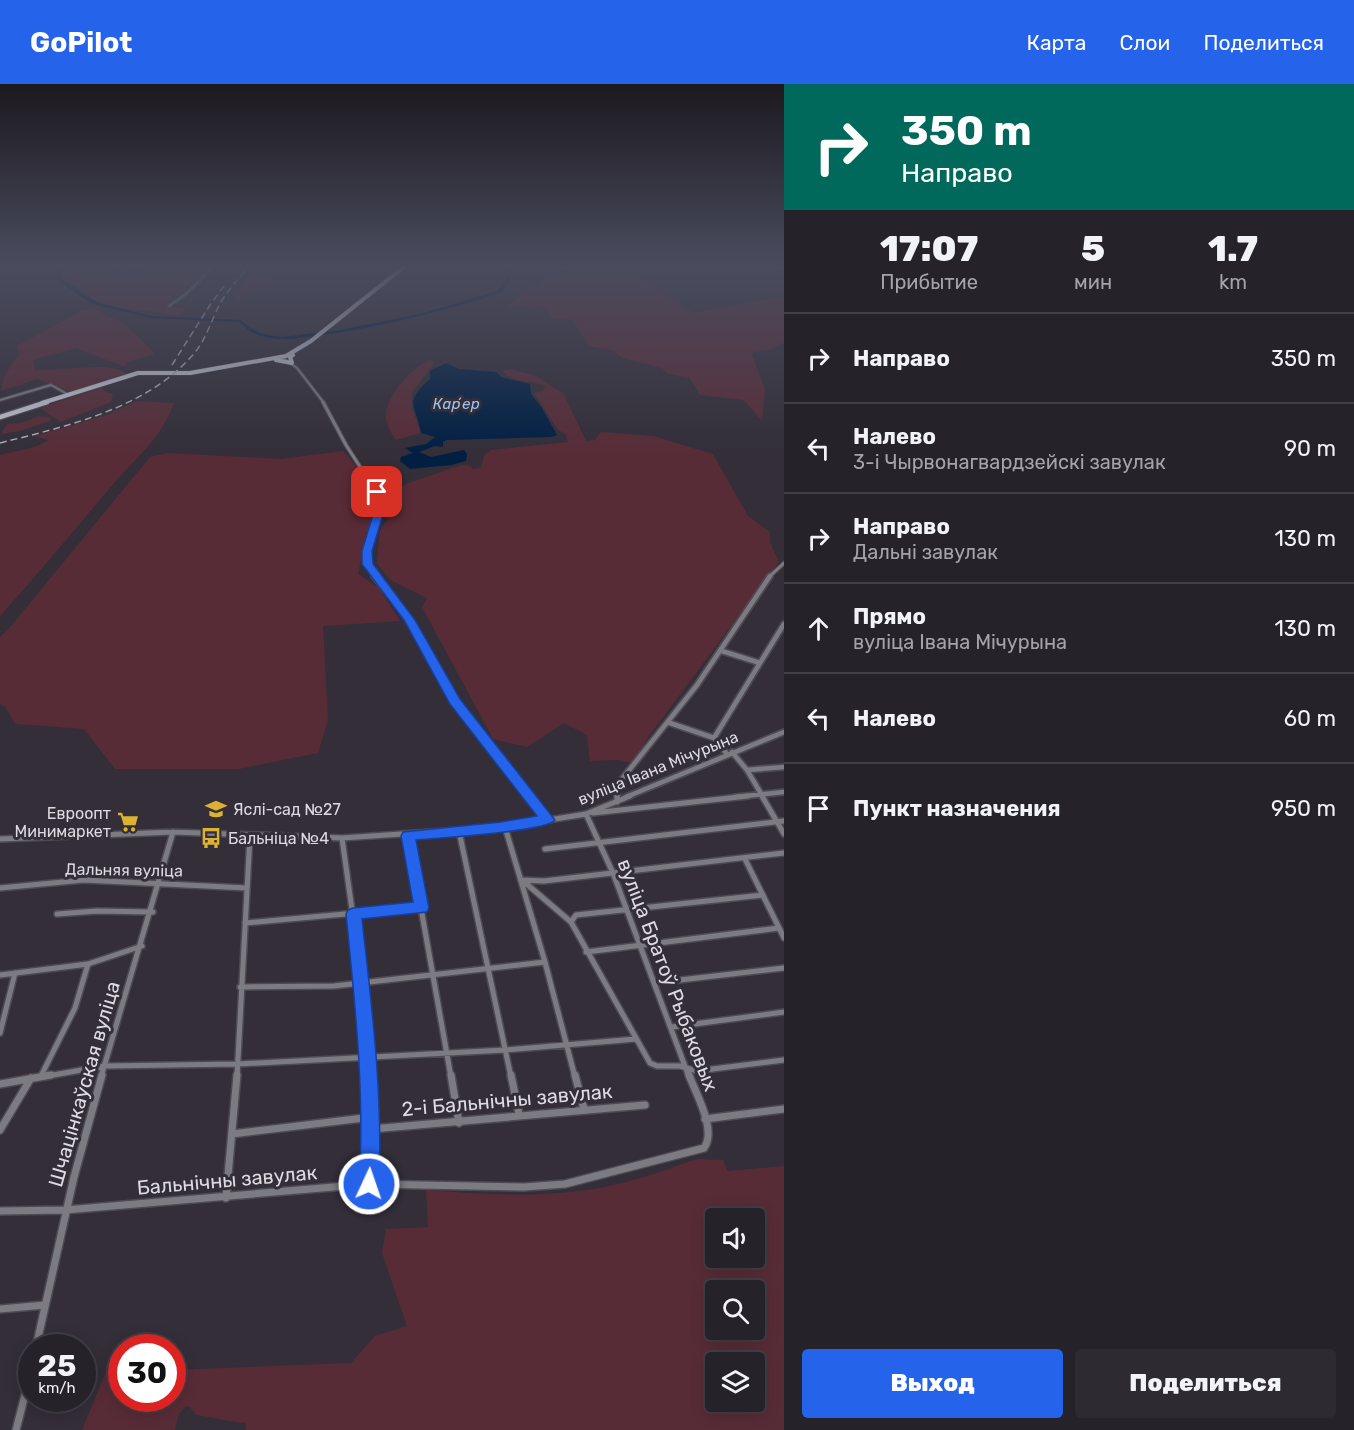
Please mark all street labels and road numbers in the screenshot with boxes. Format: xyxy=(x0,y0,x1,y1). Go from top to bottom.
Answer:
street label: вуліца Івана Мічурына xyxy=(575,727,741,809)
street label: вуліца Братоў Рыбаковых xyxy=(613,856,724,1095)
street label: Дальняя вуліца xyxy=(65,859,183,881)
street label: Шчацінкаўская вуліца xyxy=(43,978,125,1190)
street label: 2-і Бальнічны завулак xyxy=(401,1079,614,1121)
street label: Бальнічны завулак xyxy=(136,1160,318,1200)

